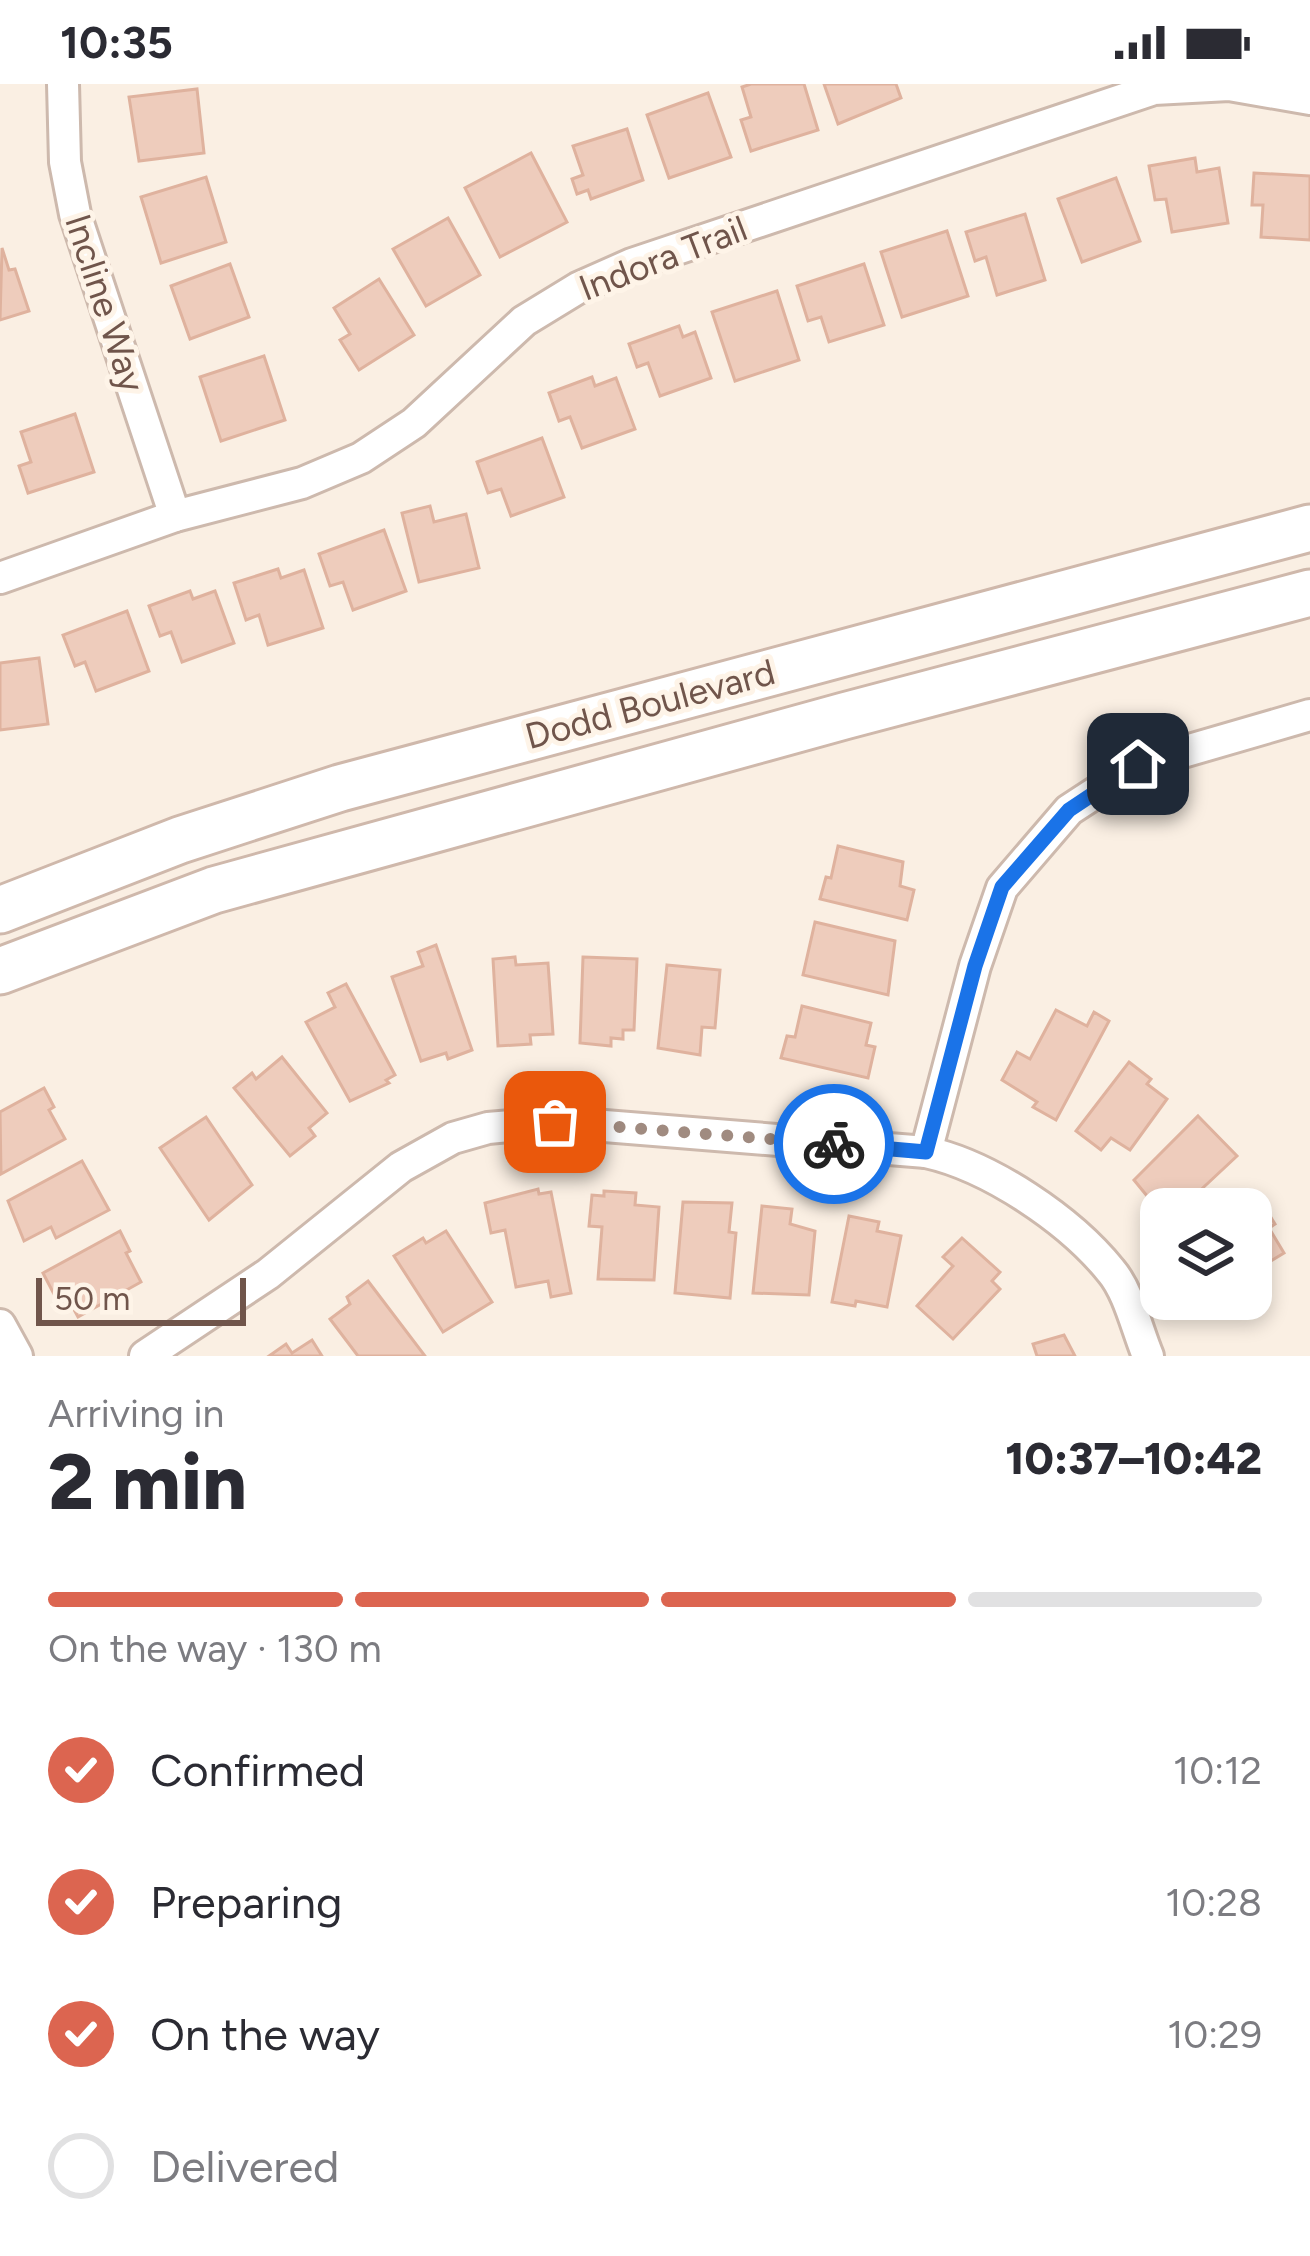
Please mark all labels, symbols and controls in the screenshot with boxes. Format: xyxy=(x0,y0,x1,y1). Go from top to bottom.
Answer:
text: 10:35 xyxy=(60,15,173,69)
street label: Indora Trail xyxy=(573,206,753,310)
street label: Incline Way xyxy=(56,209,154,397)
street label: Dodd Boulevard xyxy=(520,650,780,758)
pin xyxy=(1087,713,1189,815)
icon: home xyxy=(1105,731,1171,797)
pin xyxy=(504,1071,606,1173)
courier xyxy=(774,1084,894,1204)
icon: bag xyxy=(522,1089,588,1155)
icon: bike xyxy=(801,1111,867,1177)
map controls xyxy=(1140,1188,1272,1320)
button: layers xyxy=(1140,1188,1272,1320)
scale bar xyxy=(36,1272,246,1325)
text: 50 m xyxy=(54,1279,130,1318)
text: Arriving in xyxy=(48,1390,224,1437)
text: 10:37–10:42 xyxy=(1005,1431,1262,1485)
text: 2 min xyxy=(48,1435,247,1529)
text: On the way · 130 m xyxy=(48,1625,382,1672)
icon: check xyxy=(48,1737,114,1803)
text: Confirmed xyxy=(150,1743,365,1797)
text: 10:12 xyxy=(1173,1747,1262,1794)
icon: check xyxy=(48,1869,114,1935)
text: Preparing xyxy=(150,1875,342,1929)
text: 10:28 xyxy=(1165,1879,1262,1926)
icon: check xyxy=(48,2001,114,2067)
text: On the way xyxy=(150,2007,380,2061)
text: 10:29 xyxy=(1167,2011,1262,2058)
text: Delivered xyxy=(150,2139,339,2193)

